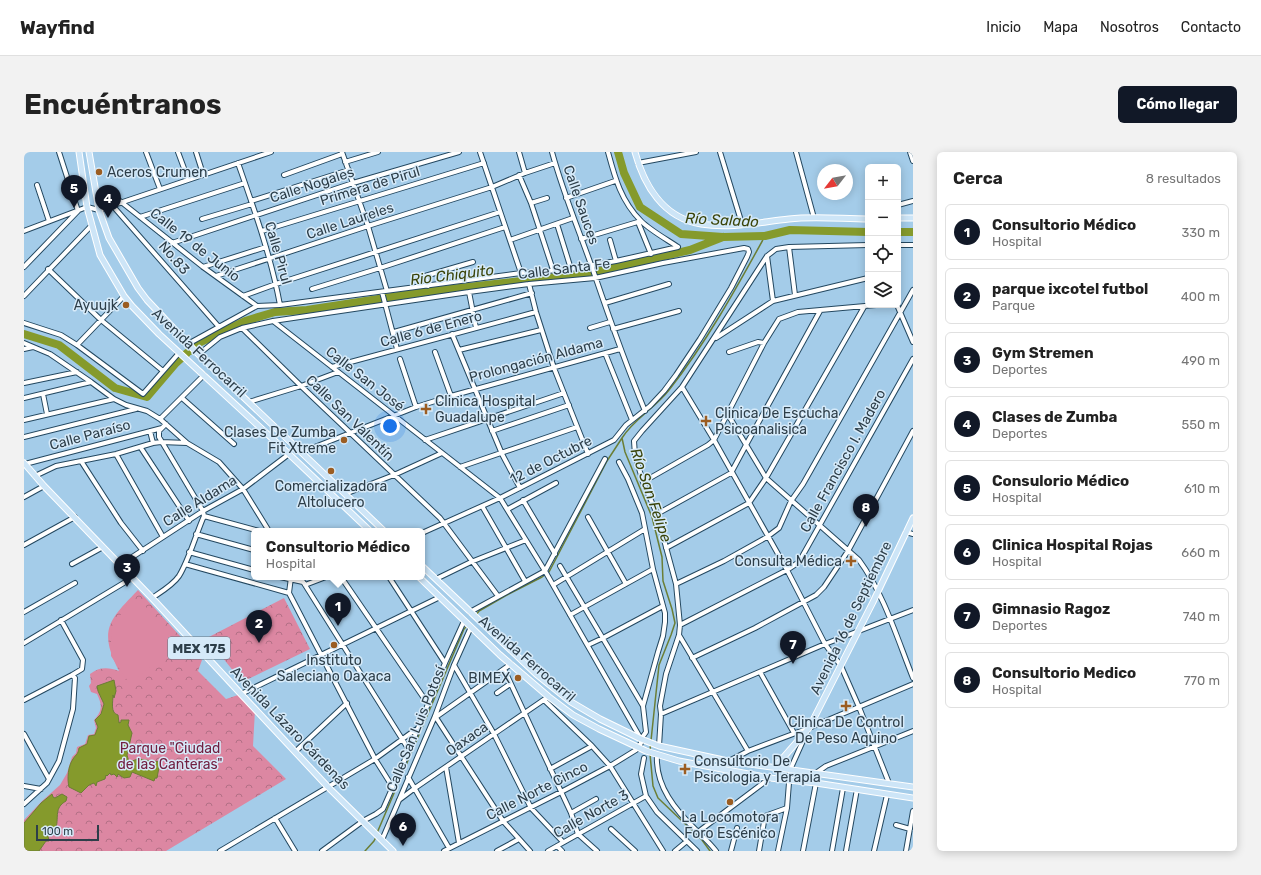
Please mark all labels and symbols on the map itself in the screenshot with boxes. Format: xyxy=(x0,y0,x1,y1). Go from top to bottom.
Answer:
street label: Calle Nogales xyxy=(268,163,356,207)
street label: Primera de Pirul xyxy=(318,163,422,209)
street label: Calle Sauces xyxy=(560,163,602,247)
place label: Aceros Crumen xyxy=(107,164,208,181)
north arrow xyxy=(817,164,853,200)
marker: Aceros Crumen xyxy=(94,167,104,177)
pin: 5 xyxy=(61,175,87,208)
pin: 4 xyxy=(95,185,121,218)
street label: Calle Laureles xyxy=(304,199,396,243)
street label: Calle 19 de Junio xyxy=(147,205,243,285)
water label: Río Salado xyxy=(685,209,760,231)
street label: Calle Pirul xyxy=(261,220,295,286)
street label: No.83 xyxy=(155,238,193,278)
street label: Calle Santa Fe xyxy=(517,255,611,283)
water label: Rio Chiquito xyxy=(409,261,495,289)
place label: Ayuujk xyxy=(74,297,119,314)
marker: Ayuujk xyxy=(121,300,131,310)
street label: Avenida Ferrocarril xyxy=(148,305,250,401)
street label: Calle 6 de Enero xyxy=(378,307,484,351)
street label: Prolongación Aldama xyxy=(467,334,605,386)
street label: Calle San José xyxy=(322,343,408,415)
street label: Calle San Valentín xyxy=(302,372,398,464)
street label: Calle Francisco I. Madero xyxy=(797,387,889,535)
place label: Clinica Hospital Guadalupe xyxy=(435,393,535,426)
marker: Clinica Hospital Guadalupe xyxy=(420,403,432,415)
place label: Clinica De Escucha Psicoanalisica xyxy=(715,405,839,438)
marker: Clinica De Escucha Psicoanalisica xyxy=(700,415,712,427)
street label: Calle Paraíso xyxy=(48,416,132,454)
your location xyxy=(380,416,400,436)
place label: Clases De Zumba Fit Xtreme xyxy=(224,424,336,457)
street label: 12 de Octubre xyxy=(507,432,595,488)
marker: Clases De Zumba Fit Xtreme xyxy=(339,435,349,445)
water label: Río San Felipe xyxy=(626,446,676,545)
marker: Comercializadora Altolucero xyxy=(326,466,336,476)
street label: Calle Aldama xyxy=(160,472,240,530)
place label: Comercializadora Altolucero xyxy=(275,478,387,511)
pin: 8 xyxy=(853,494,879,527)
street label: Avenida 16 de Septiembre xyxy=(806,538,896,697)
place label: Consulta Médica xyxy=(734,553,842,570)
pin: 3 xyxy=(114,554,140,587)
marker: Consulta Médica xyxy=(845,555,857,567)
pin: 1 xyxy=(325,593,351,626)
pin: 2 xyxy=(246,610,272,643)
street label: Avenida Ferrocarril xyxy=(475,612,579,706)
pin: 7 xyxy=(780,631,806,664)
road number: MEX 175 xyxy=(168,637,230,659)
marker: Instituto Saleciano Oaxaca xyxy=(329,640,339,650)
place label: Instituto Saleciano Oaxaca xyxy=(277,652,391,685)
street label: Avenida Lázaro Cárdenas xyxy=(227,663,353,793)
street label: Calle San Luis Potosí xyxy=(383,663,449,795)
place label: BIMEX xyxy=(468,670,510,687)
marker: BIMEX xyxy=(513,673,523,683)
marker: Clinica De Control De Peso Aquino xyxy=(840,700,852,712)
place label: Clinica De Control De Peso Aquino xyxy=(788,714,904,747)
street label: Oaxaca xyxy=(443,718,491,760)
park label: Parque "Ciudad de las Canteras" xyxy=(117,740,223,773)
place label: Consultorio De Psicologia y Terapia xyxy=(694,753,821,786)
street label: Calle Norte Cinco xyxy=(483,758,591,824)
marker: Consultorio De Psicologia y Terapia xyxy=(679,763,691,775)
street label: Calle Norte 3 xyxy=(550,786,632,842)
marker: La Locomotora Foro Escénico xyxy=(725,797,735,807)
place label: La Locomotora Foro Escénico xyxy=(681,809,779,842)
pin: 6 xyxy=(390,813,416,846)
scale bar xyxy=(36,823,99,842)

